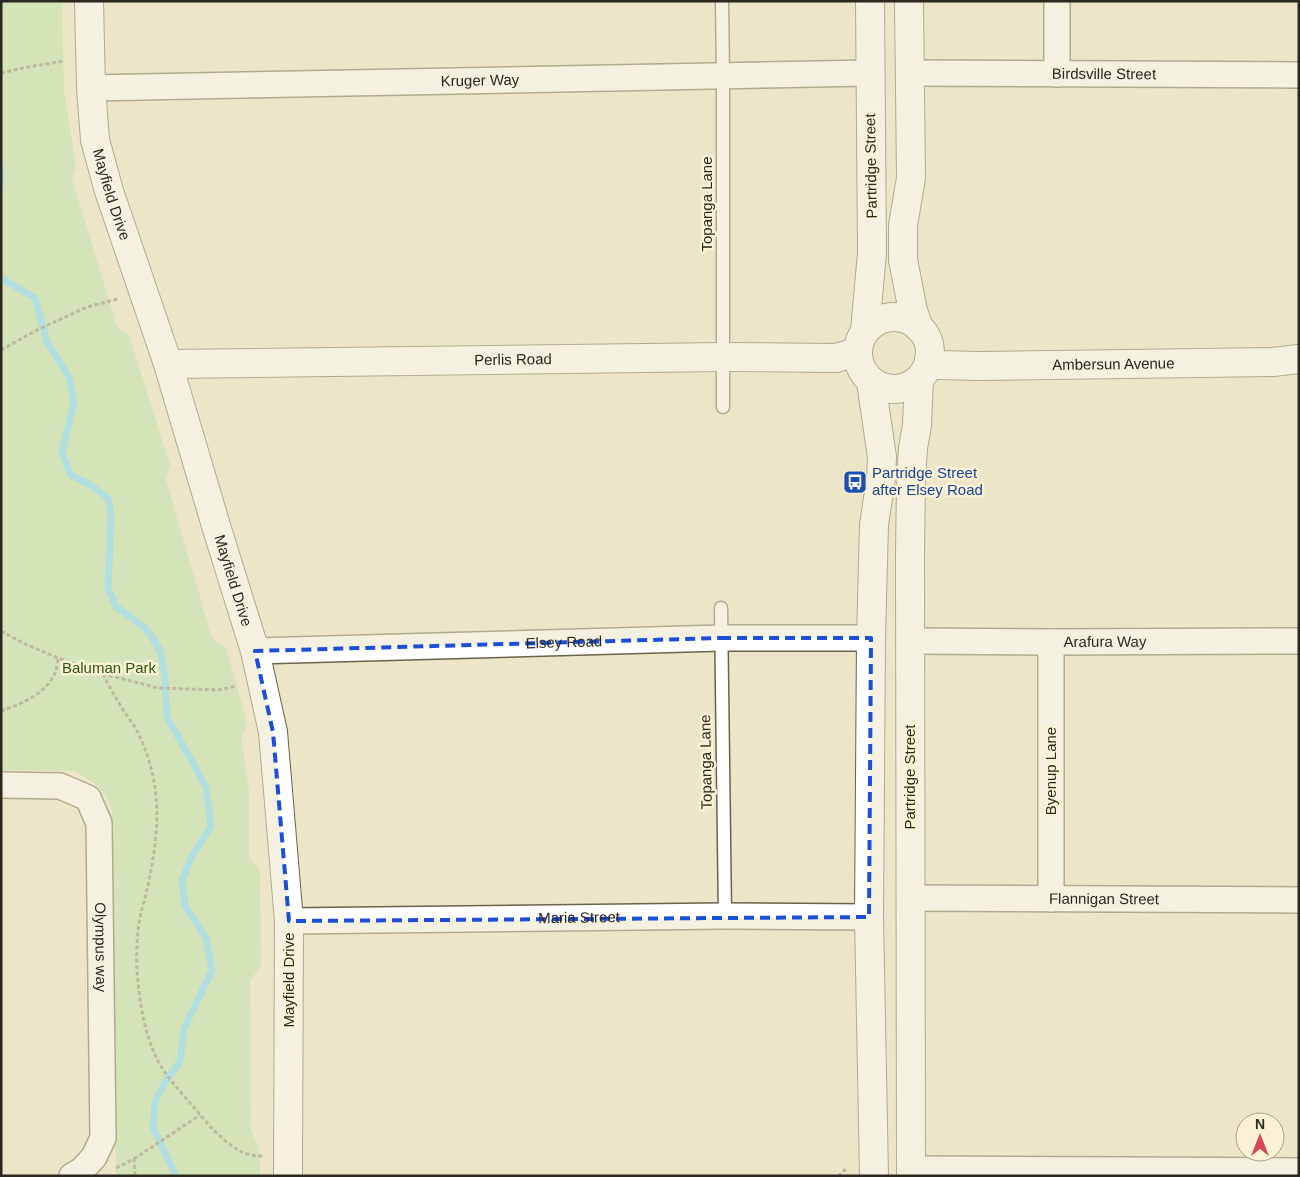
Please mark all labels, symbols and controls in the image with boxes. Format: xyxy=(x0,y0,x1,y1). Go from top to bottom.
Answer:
street label: Birdsville Street xyxy=(1052,65,1157,82)
street label: Kruger Way xyxy=(440,71,520,89)
street label: Partridge Street xyxy=(861,113,880,219)
street label: Mayfield Drive xyxy=(90,147,134,242)
street label: Topanga Lane xyxy=(698,156,715,252)
street label: Perlis Road xyxy=(474,350,552,368)
street label: Ambersun Avenue xyxy=(1052,354,1175,373)
place label: Partridge Street after Elsey Road xyxy=(872,464,983,498)
bus stop icon: Partridge Street after Elsey Road xyxy=(842,469,868,495)
street label: Mayfield Drive xyxy=(211,533,256,628)
street label: Elsey Road xyxy=(525,632,602,651)
street label: Arafura Way xyxy=(1064,633,1147,650)
park label: Baluman Park xyxy=(62,659,157,676)
street label: Topanga Lane xyxy=(696,714,715,810)
street label: Partridge Street xyxy=(901,724,918,830)
street label: Byenup Lane xyxy=(1042,727,1059,815)
street label: Flannigan Street xyxy=(1049,890,1160,907)
street label: Olympus way xyxy=(92,902,110,993)
street label: Maria Street xyxy=(538,908,621,926)
street label: Mayfield Drive xyxy=(280,932,297,1028)
north arrow xyxy=(1235,1112,1285,1162)
text: N xyxy=(1255,1116,1265,1132)

